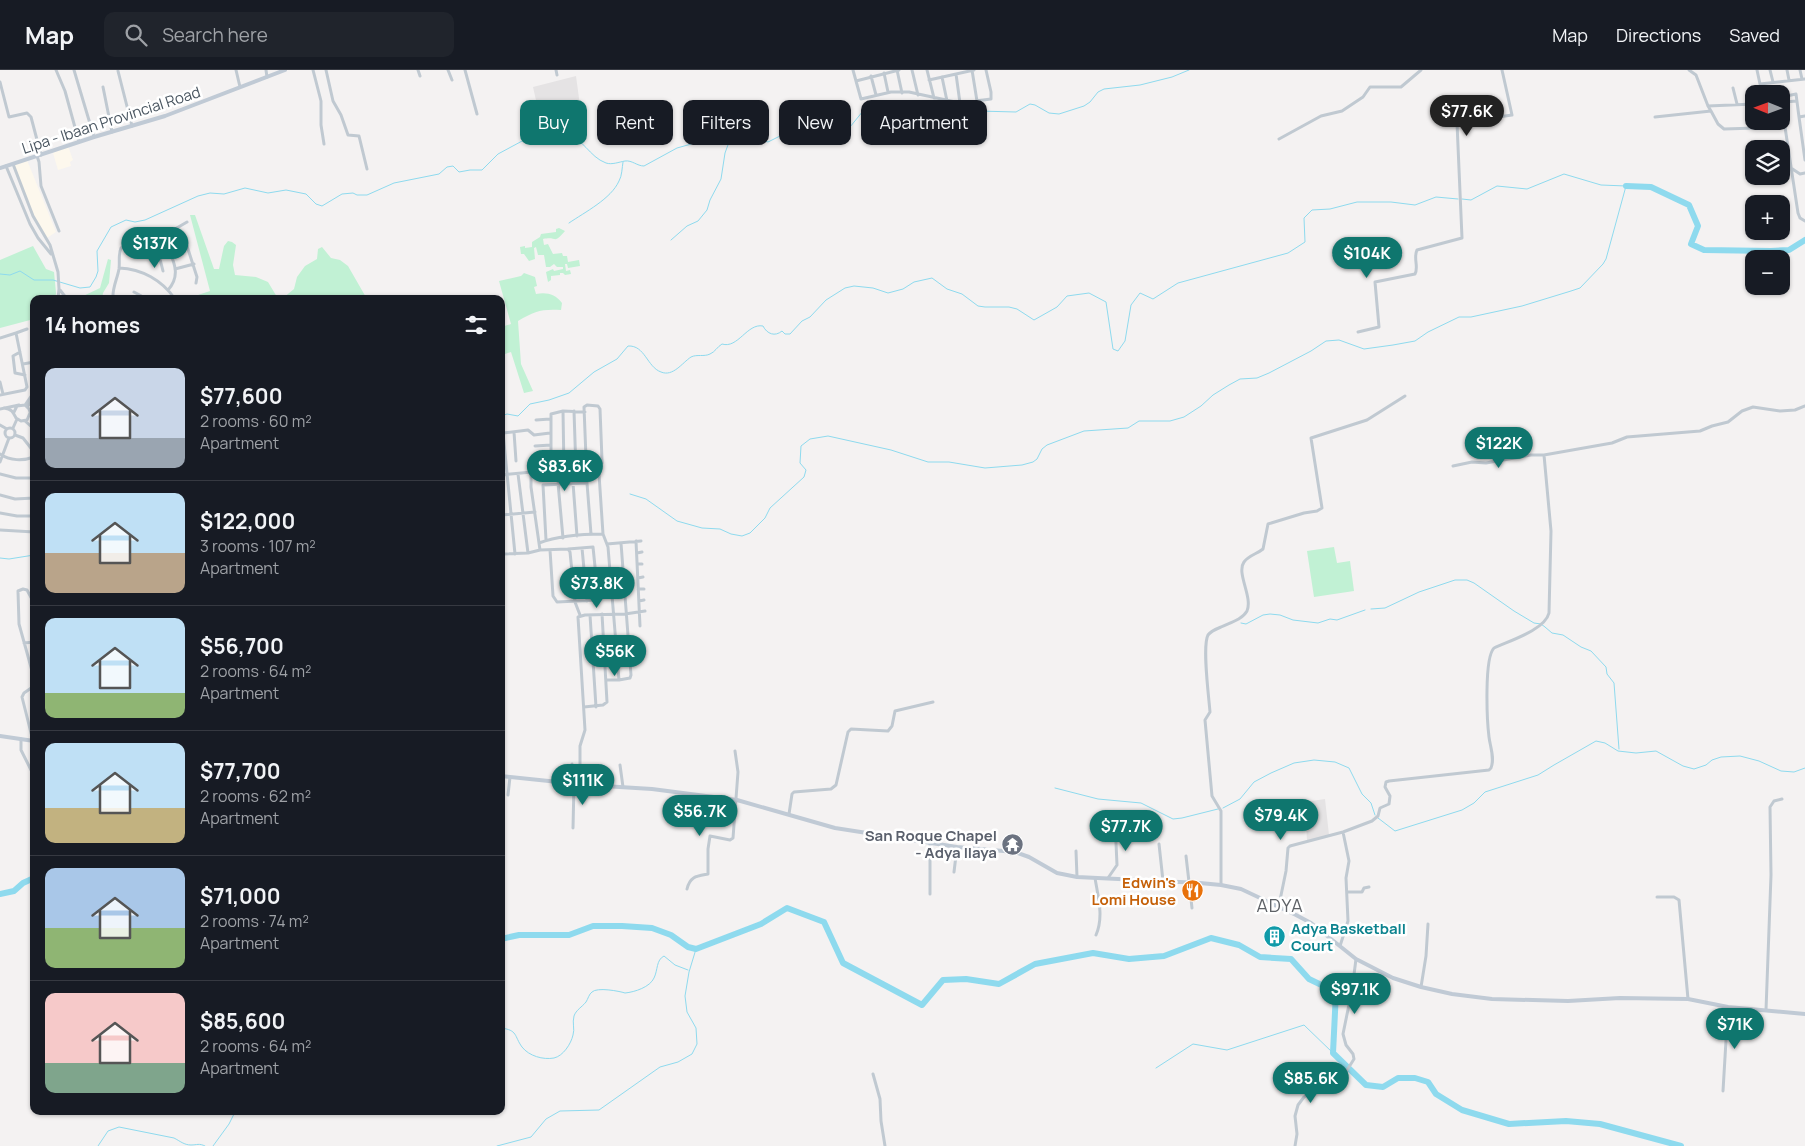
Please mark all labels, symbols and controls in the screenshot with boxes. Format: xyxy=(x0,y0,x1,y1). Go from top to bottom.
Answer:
search box xyxy=(104,12,454,57)
text: Map xyxy=(25,18,74,51)
icon: search xyxy=(122,21,150,49)
text: Search here xyxy=(162,22,268,48)
text: Map xyxy=(1552,23,1588,47)
text: Directions xyxy=(1616,23,1701,47)
text: Saved xyxy=(1729,23,1780,47)
street label: Lipa - Ibaan Provincial Road xyxy=(19,81,203,159)
north arrow xyxy=(1745,85,1790,130)
map controls xyxy=(1745,85,1790,295)
pin: $77.6K xyxy=(1426,94,1508,137)
chip: Buy xyxy=(520,100,587,145)
chip: Rent xyxy=(597,100,673,145)
chip: Filters xyxy=(683,100,769,145)
chip: New xyxy=(779,100,851,145)
chip: Apartment xyxy=(861,100,987,145)
text: $77.6K xyxy=(1441,100,1493,122)
button: layers xyxy=(1745,140,1790,185)
button: + xyxy=(1745,195,1790,240)
pin: $137K xyxy=(120,226,190,269)
text: $137K xyxy=(132,232,178,254)
pin: $104K xyxy=(1332,236,1402,279)
text: $104K xyxy=(1343,242,1391,264)
button: − xyxy=(1745,250,1790,295)
text: 14 homes xyxy=(45,311,140,339)
icon: filters xyxy=(462,311,490,339)
text: $77,600 xyxy=(200,382,282,410)
icon: home xyxy=(85,388,145,448)
text: 2 rooms · 60 m² xyxy=(200,410,312,432)
pin: $122K xyxy=(1464,426,1534,469)
text: Apartment xyxy=(200,432,279,454)
text: $122K xyxy=(1476,432,1522,454)
pin: $83.6K xyxy=(524,450,606,492)
text: $83.6K xyxy=(538,455,592,477)
text: $122,000 xyxy=(200,507,295,535)
icon: home xyxy=(85,513,145,573)
text: 3 rooms · 107 m² xyxy=(200,535,316,557)
text: Apartment xyxy=(200,557,279,579)
pin: $73.8K xyxy=(556,566,638,609)
text: $73.8K xyxy=(571,572,623,594)
text: $56,700 xyxy=(200,632,284,660)
pin: $56K xyxy=(585,634,645,677)
icon: home xyxy=(85,638,145,698)
text: $56K xyxy=(595,640,635,662)
text: 2 rooms · 64 m² xyxy=(200,660,311,682)
text: Apartment xyxy=(200,682,279,704)
text: $77,700 xyxy=(200,757,281,785)
icon: home xyxy=(85,763,145,823)
pin: $111K xyxy=(548,764,618,806)
text: $111K xyxy=(562,769,604,791)
text: 2 rooms · 62 m² xyxy=(200,785,311,807)
pin: $56.7K xyxy=(659,794,741,837)
pin: $79.4K xyxy=(1240,798,1322,841)
text: $56.7K xyxy=(673,800,727,822)
text: $79.4K xyxy=(1254,804,1308,826)
text: Apartment xyxy=(200,807,279,829)
pin: $77.7K xyxy=(1085,810,1167,852)
text: $77.7K xyxy=(1101,815,1151,837)
place label: San Roque Chapel - Adya Ilaya xyxy=(865,825,997,863)
temple icon: San Roque Chapel - Adya Ilaya xyxy=(1001,832,1025,856)
place label: Edwin's Lomi House xyxy=(1091,872,1176,910)
restaurant icon: Edwin's Lomi House xyxy=(1180,879,1204,903)
text: $71,000 xyxy=(200,882,281,910)
icon: home xyxy=(85,888,145,948)
district label: ADYA xyxy=(1256,893,1304,917)
text: 2 rooms · 74 m² xyxy=(200,910,309,932)
place label: Adya Basketball Court xyxy=(1291,918,1406,956)
building icon: Adya Basketball Court xyxy=(1263,925,1287,949)
text: Apartment xyxy=(200,932,279,954)
pin: $97.1K xyxy=(1314,972,1396,1015)
text: $97.1K xyxy=(1331,978,1379,1000)
text: $85,600 xyxy=(200,1007,285,1035)
pin: $71K xyxy=(1705,1008,1765,1050)
icon: home xyxy=(85,1013,145,1073)
text: $71K xyxy=(1717,1013,1753,1035)
text: 2 rooms · 64 m² xyxy=(200,1035,311,1057)
text: Apartment xyxy=(200,1057,279,1079)
pin: $85.6K xyxy=(1270,1062,1352,1104)
text: $85.6K xyxy=(1284,1067,1338,1089)

